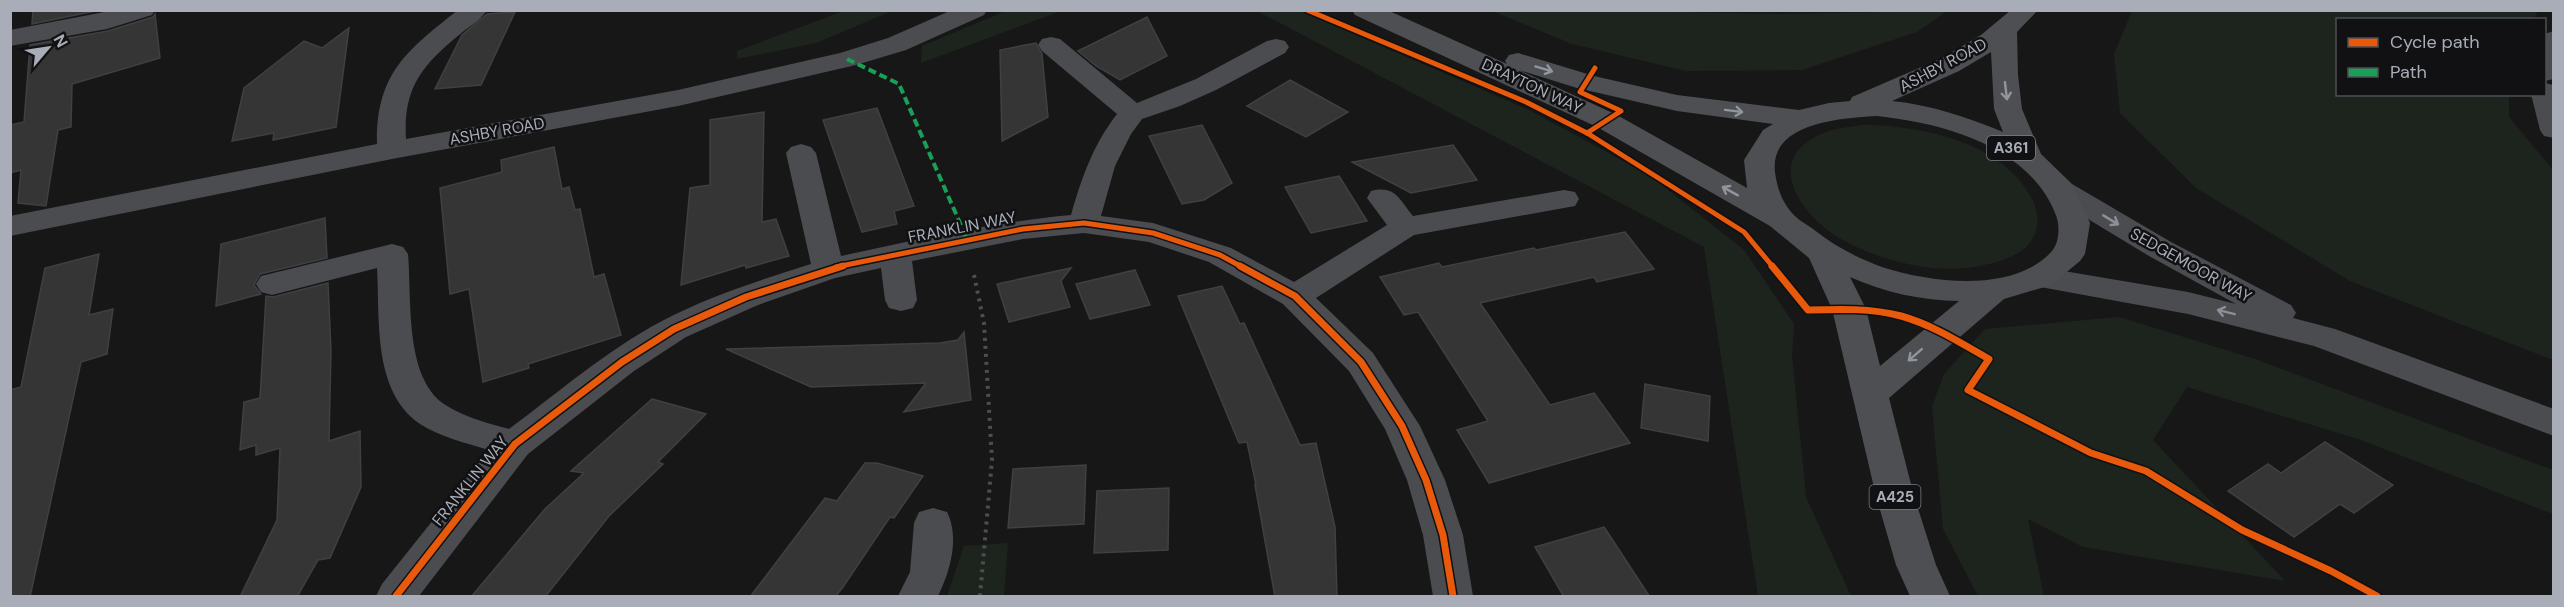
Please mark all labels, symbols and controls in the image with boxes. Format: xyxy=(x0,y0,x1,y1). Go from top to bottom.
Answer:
north arrow xyxy=(18,18,78,78)
legend xyxy=(2336,18,2546,96)
text: Cycle path xyxy=(2390,30,2480,54)
text: N xyxy=(49,31,73,51)
street label: ASHBY ROAD xyxy=(1896,33,1990,97)
street label: DRAYTON WAY xyxy=(1478,54,1586,118)
text: Path xyxy=(2390,60,2427,84)
one-way arrow xyxy=(1534,64,1553,75)
one-way arrow xyxy=(2001,80,2012,100)
one-way arrow xyxy=(1723,106,1743,117)
street label: ASHBY ROAD xyxy=(448,112,546,150)
road number: A361 xyxy=(1987,136,2035,160)
one-way arrow xyxy=(1722,185,1739,197)
street label: FRANKLIN WAY xyxy=(906,206,1018,248)
one-way arrow xyxy=(2102,214,2119,226)
street label: SEDGEMOOR WAY xyxy=(2127,223,2255,307)
one-way arrow xyxy=(2217,306,2236,318)
one-way arrow xyxy=(1908,348,1923,362)
street label: FRANKLIN WAY xyxy=(427,432,513,530)
road number: A425 xyxy=(1870,485,1920,509)

